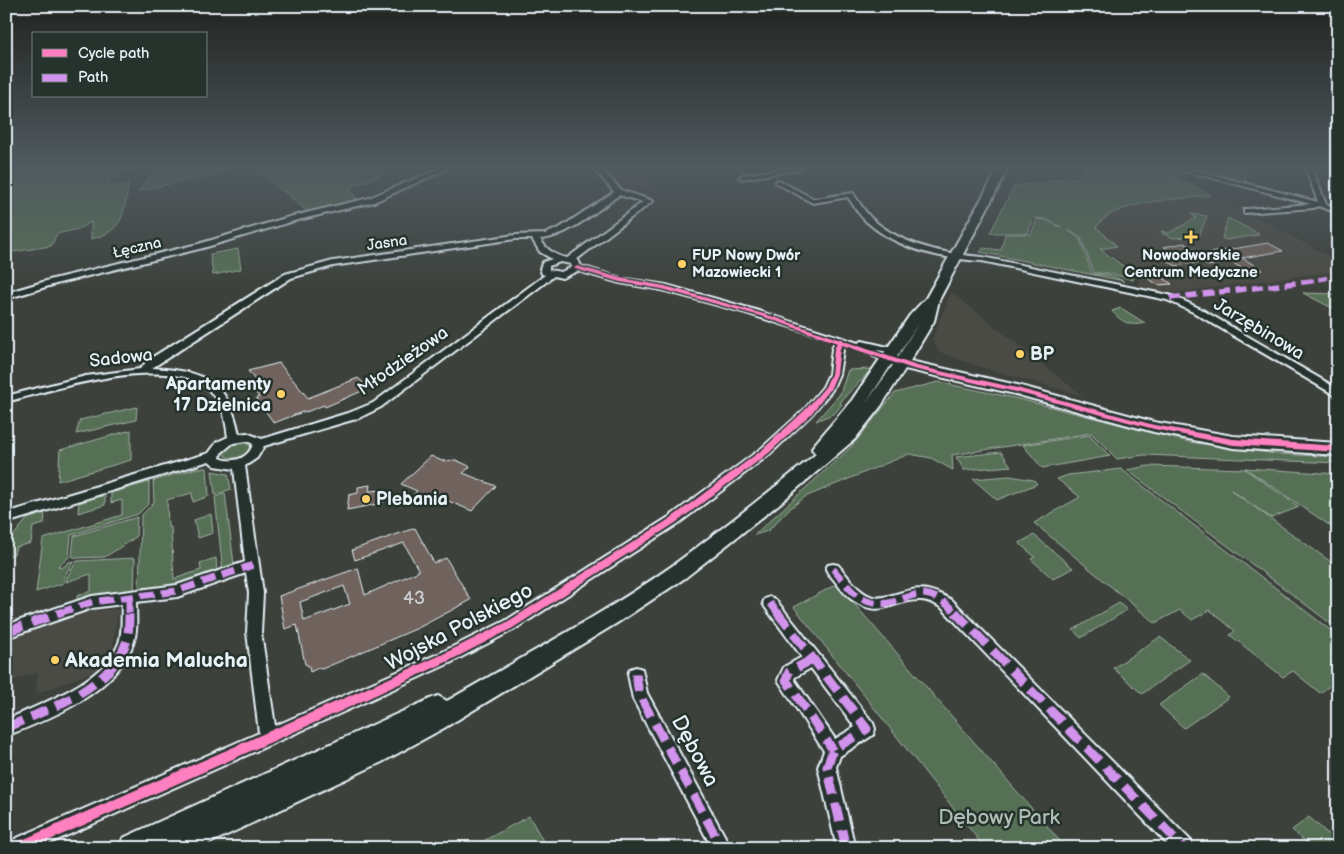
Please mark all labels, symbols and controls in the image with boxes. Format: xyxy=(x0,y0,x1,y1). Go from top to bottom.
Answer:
legend xyxy=(32,32,208,98)
text: Cycle path xyxy=(78,44,149,63)
text: Path xyxy=(78,68,108,87)
marker: Nowodworskie Centrum Medyczne xyxy=(1184,230,1198,244)
street label: Jasna xyxy=(366,231,408,255)
street label: Łęczna xyxy=(111,233,163,263)
place label: FUP Nowy Dwór Mazowiecki 1 xyxy=(692,246,801,282)
place label: Nowodworskie Centrum Medyczne xyxy=(1124,246,1258,282)
marker: FUP Nowy Dwór Mazowiecki 1 xyxy=(676,258,688,270)
street label: Jarzębinowa xyxy=(1210,294,1308,364)
street label: Młodzieżowa xyxy=(354,322,452,400)
street label: Sadowa xyxy=(88,344,154,372)
place label: BP xyxy=(1030,344,1055,365)
marker: BP xyxy=(1014,348,1026,360)
place label: Apartamenty 17 Dzielnica xyxy=(165,374,272,416)
marker: Apartamenty 17 Dzielnica xyxy=(275,388,287,400)
place label: Plebania xyxy=(376,489,448,510)
marker: Plebania xyxy=(360,493,372,505)
street label: Wojska Polskiego xyxy=(381,578,537,676)
house number: 43 xyxy=(403,588,425,609)
place label: Akademia Malucha xyxy=(64,648,248,673)
marker: Akademia Malucha xyxy=(49,654,61,666)
street label: Dębowa xyxy=(666,711,724,791)
park label: Dębowy Park xyxy=(938,805,1061,830)

